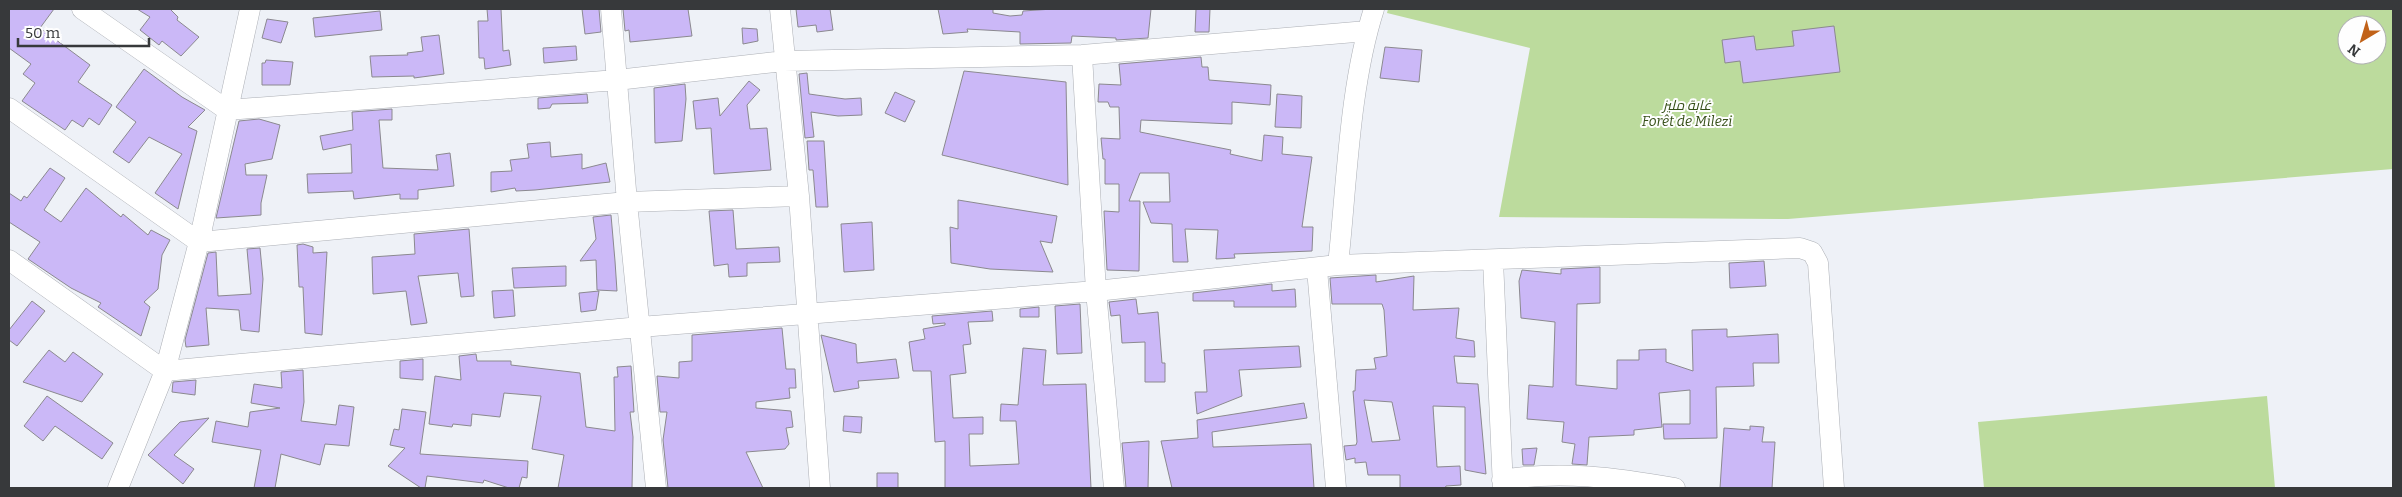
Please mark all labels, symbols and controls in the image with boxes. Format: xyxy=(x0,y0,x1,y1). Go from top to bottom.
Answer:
scale bar xyxy=(18,15,149,47)
north arrow xyxy=(2337,15,2387,65)
text: 50 m xyxy=(25,24,61,42)
text: N xyxy=(2345,40,2364,60)
park label: غابة مليز Forêt de Milezi xyxy=(1642,97,1732,130)

